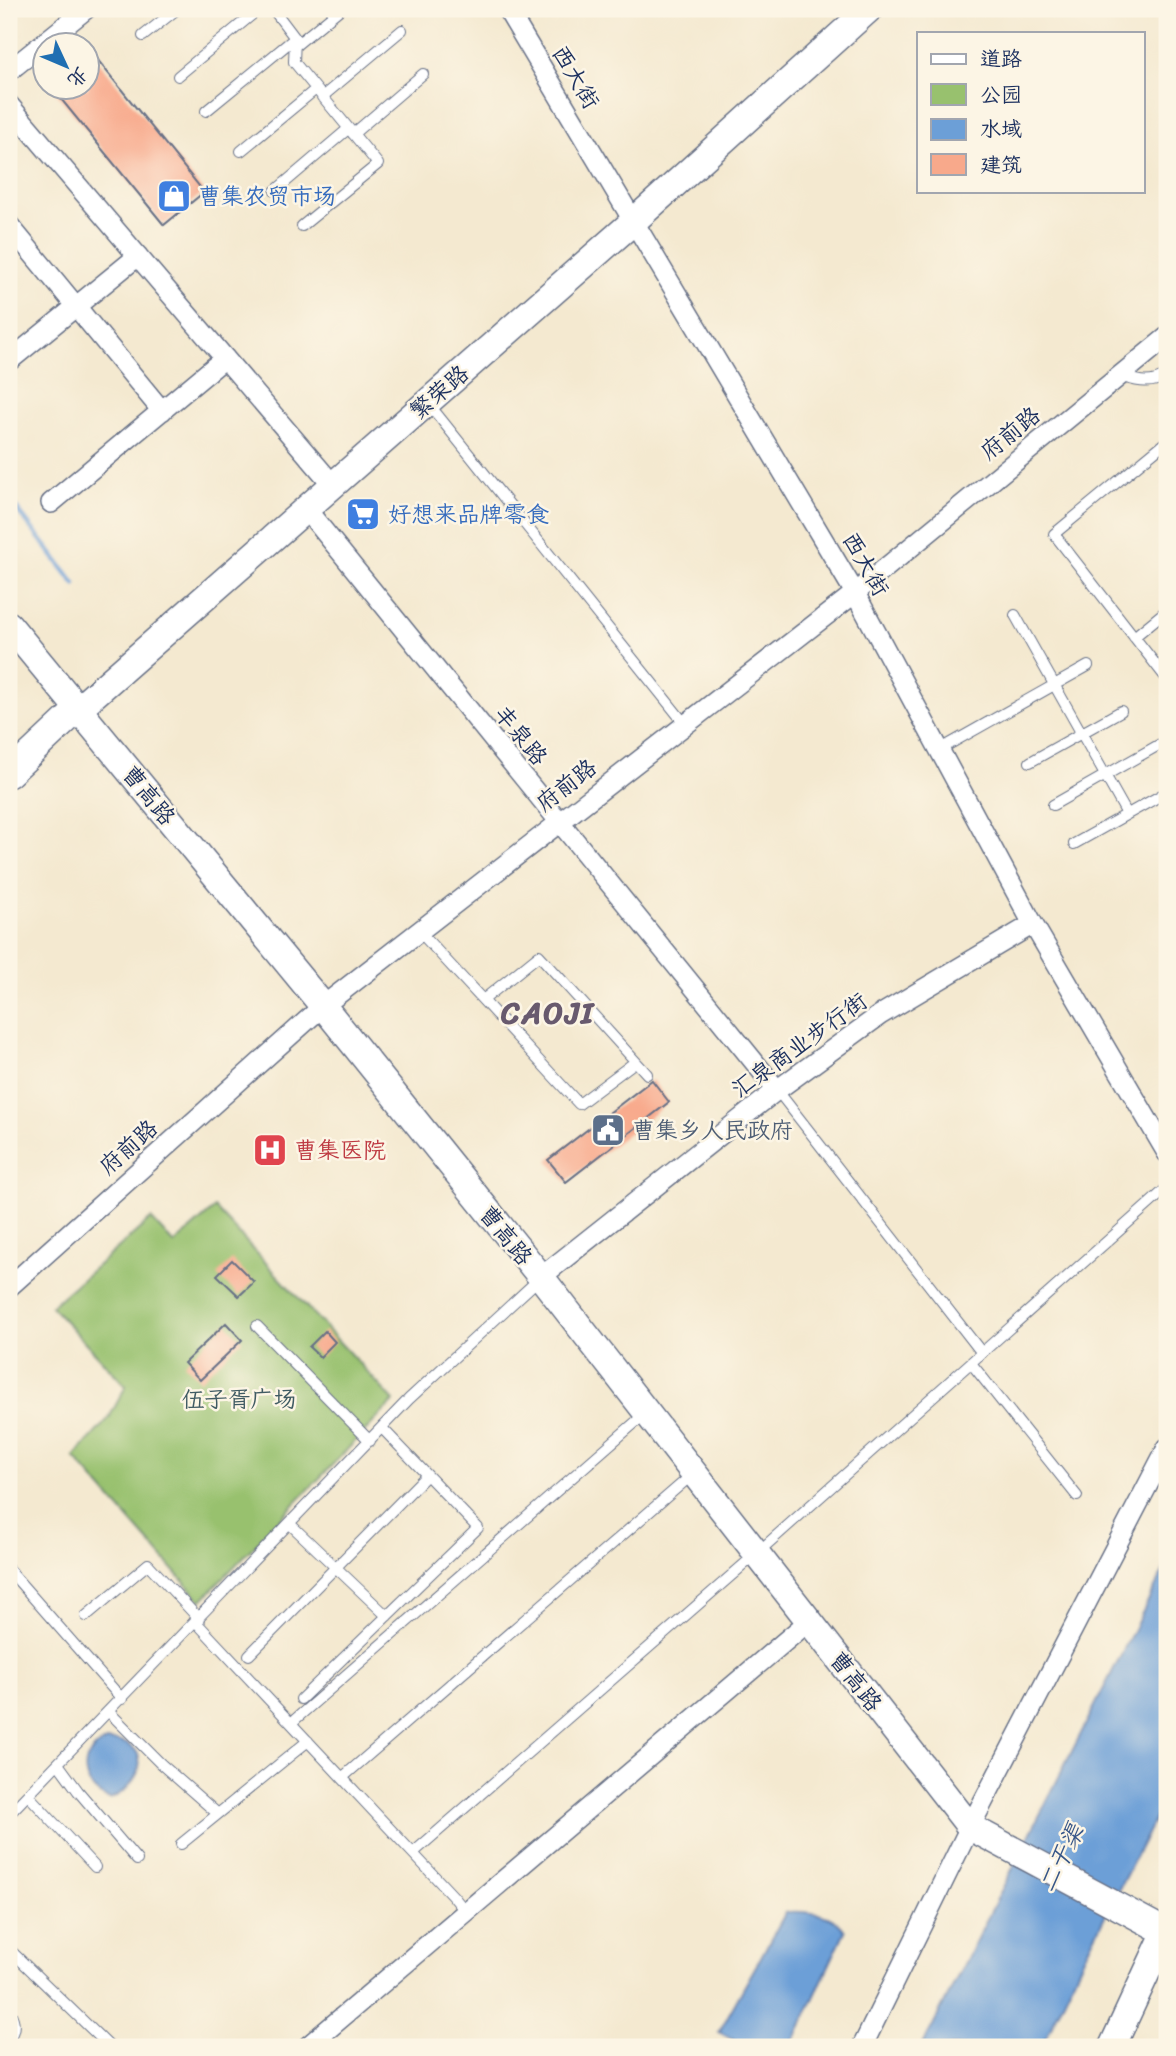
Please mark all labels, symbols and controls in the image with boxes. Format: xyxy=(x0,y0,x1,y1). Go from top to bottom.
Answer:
north arrow xyxy=(32,32,102,102)
legend xyxy=(917,32,1144,192)
street label: 西大街 xyxy=(540,37,611,117)
text: 道路 xyxy=(980,40,1022,78)
text: 北 xyxy=(59,59,96,96)
text: 公园 xyxy=(980,76,1022,114)
text: 水域 xyxy=(980,110,1022,148)
text: 建筑 xyxy=(980,146,1022,184)
place label: 曹集农贸市场 xyxy=(198,176,336,217)
shop icon: 曹集农贸市场 xyxy=(155,177,193,215)
street label: 繁荣路 xyxy=(400,354,479,430)
street label: 府前路 xyxy=(971,396,1050,471)
place label: 好想来品牌零食 xyxy=(388,494,549,535)
supermarket icon: 好想来品牌零食 xyxy=(344,495,382,533)
street label: 西大街 xyxy=(831,524,901,604)
street label: 丰泉路 xyxy=(483,696,558,775)
street label: 府前路 xyxy=(527,748,606,823)
street label: 曹高路 xyxy=(111,756,186,835)
street label: 汇泉商业步行街 xyxy=(722,982,876,1109)
district label: CAOJI xyxy=(500,986,595,1040)
street label: 府前路 xyxy=(89,1109,168,1186)
place label: 曹集乡人民政府 xyxy=(632,1110,793,1151)
public building icon: 曹集乡人民政府 xyxy=(589,1111,627,1149)
place label: 曹集医院 xyxy=(294,1130,386,1171)
hospital icon: 曹集医院 xyxy=(251,1131,289,1169)
street label: 曹高路 xyxy=(468,1196,543,1275)
park label: 伍子胥广场 xyxy=(182,1379,297,1420)
street label: 曹高路 xyxy=(818,1642,893,1721)
water label: 二干渠 xyxy=(1026,1815,1097,1900)

